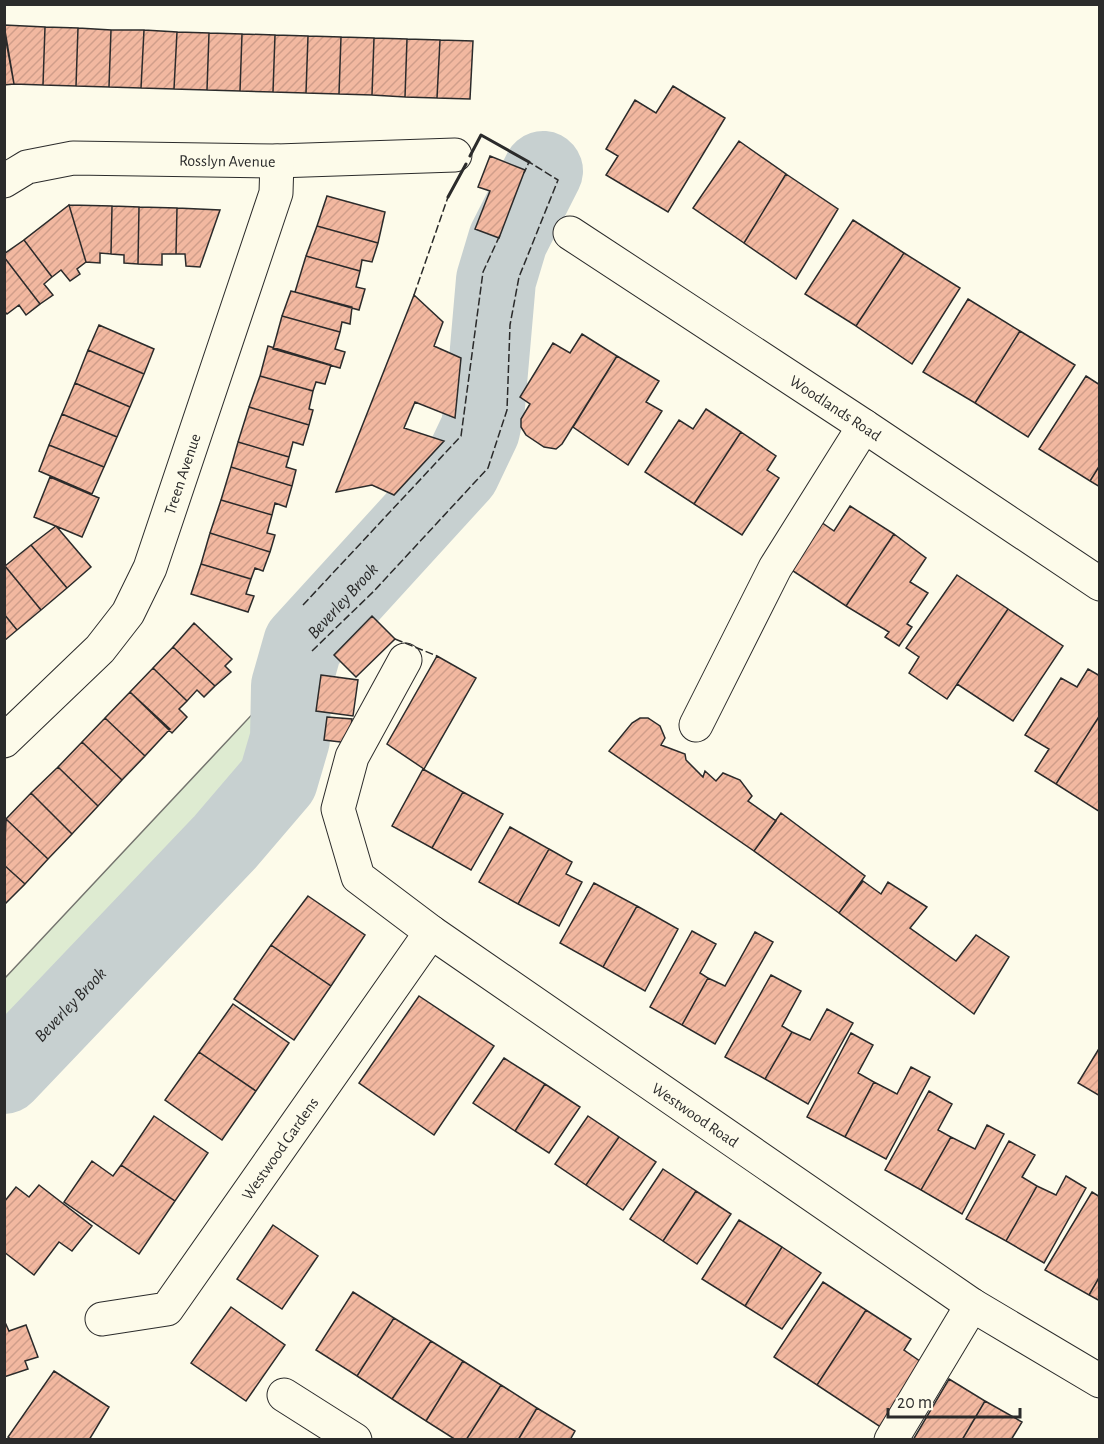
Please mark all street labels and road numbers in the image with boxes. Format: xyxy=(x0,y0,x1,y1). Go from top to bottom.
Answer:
street label: Rosslyn Avenue xyxy=(179,153,275,170)
street label: Woodlands Road xyxy=(787,373,884,444)
street label: Treen Avenue xyxy=(162,432,204,517)
street label: Westwood Road xyxy=(649,1080,741,1150)
street label: Westwood Gardens xyxy=(239,1095,322,1203)

